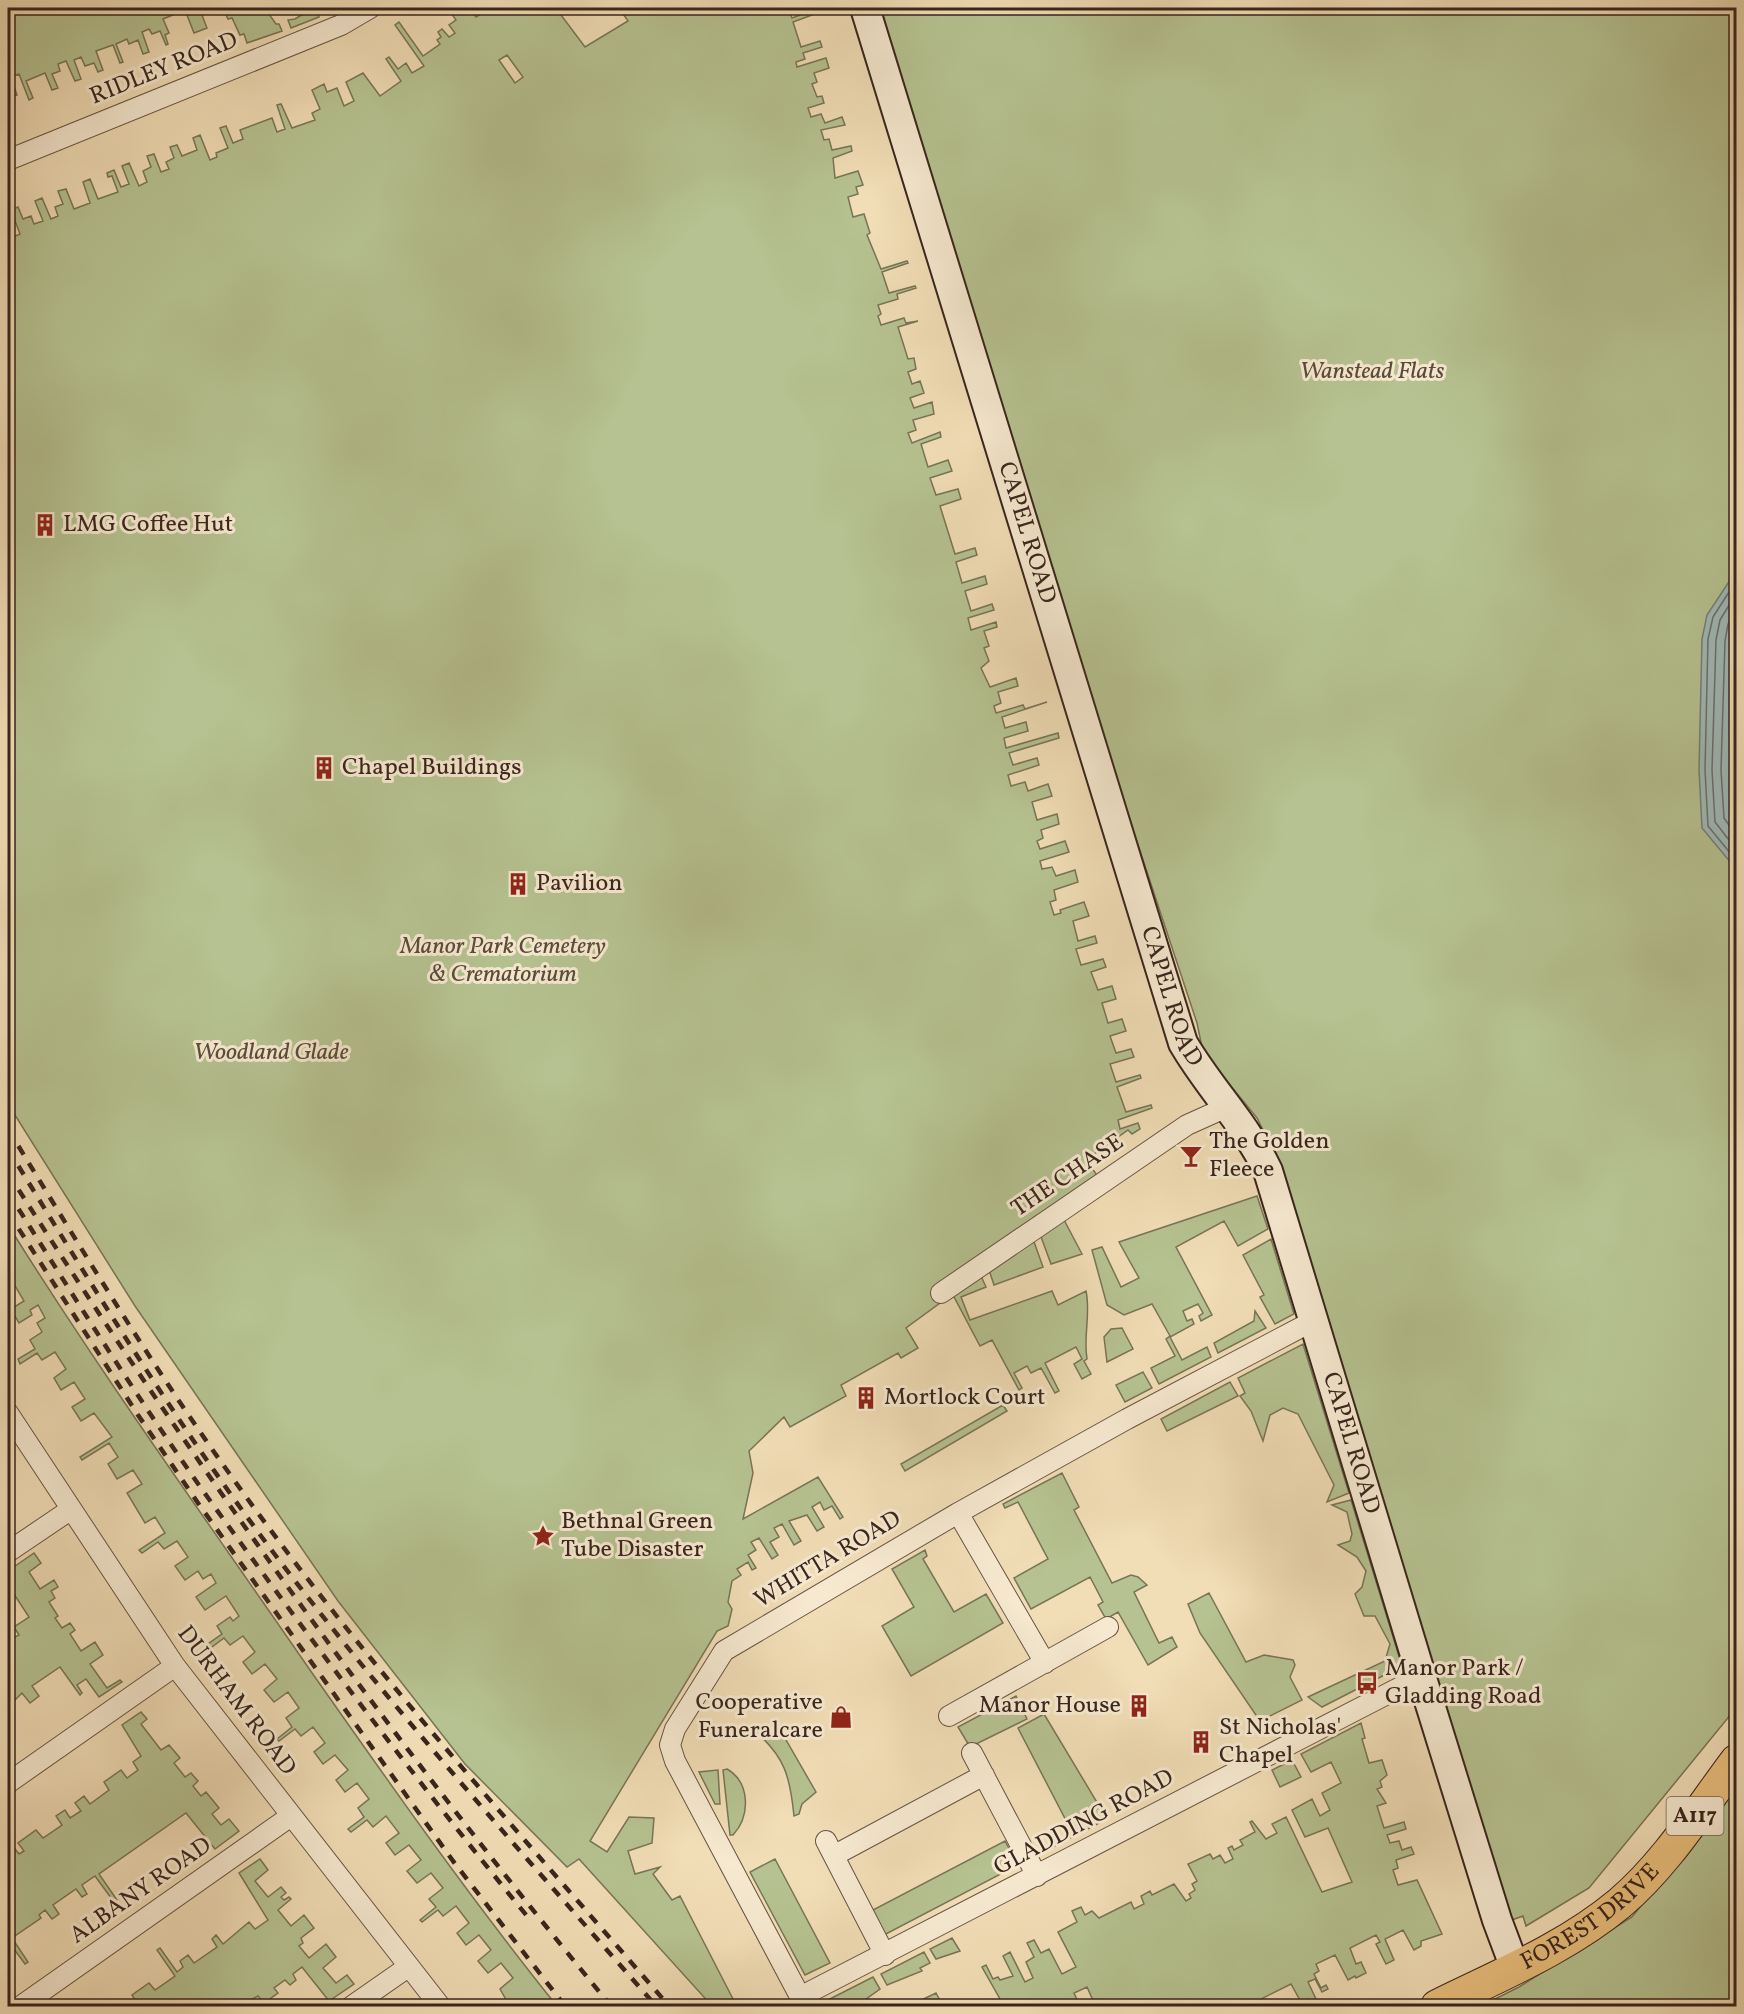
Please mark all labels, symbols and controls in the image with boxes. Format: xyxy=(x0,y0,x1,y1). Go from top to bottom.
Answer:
street label: RIDLEY ROAD xyxy=(85,24,243,114)
park label: Wanstead Flats xyxy=(1300,355,1445,389)
street label: CAPEL ROAD xyxy=(988,458,1064,608)
place label: LMG Coffee Hut xyxy=(63,508,233,542)
building icon: LMG Coffee Hut xyxy=(32,512,58,538)
place label: Chapel Buildings xyxy=(342,751,522,785)
building icon: Chapel Buildings xyxy=(311,755,337,781)
place label: Pavilion xyxy=(536,867,623,901)
building icon: Pavilion xyxy=(505,871,531,897)
street label: CAPEL ROAD xyxy=(1131,922,1211,1074)
park label: Manor Park Cemetery & Crematorium xyxy=(399,930,606,992)
park label: Woodland Glade xyxy=(194,1036,349,1070)
place label: The Golden Fleece xyxy=(1209,1125,1330,1187)
street label: THE CHASE xyxy=(1005,1126,1131,1226)
bar icon: The Golden Fleece xyxy=(1178,1143,1204,1169)
street label: CAPEL ROAD xyxy=(1313,1368,1388,1518)
place label: Mortlock Court xyxy=(884,1381,1046,1415)
building icon: Mortlock Court xyxy=(853,1385,879,1411)
street label: WHITTA ROAD xyxy=(748,1503,908,1617)
place label: Bethnal Green Tube Disaster xyxy=(561,1505,713,1567)
place icon: Bethnal Green Tube Disaster xyxy=(530,1523,556,1549)
street label: DURHAM ROAD xyxy=(168,1619,304,1783)
place label: Manor Park / Gladding Road xyxy=(1385,1652,1542,1714)
bus stop icon: Manor Park / Gladding Road xyxy=(1354,1670,1380,1696)
place label: Cooperative Funeralcare xyxy=(696,1686,823,1748)
place label: Manor House xyxy=(979,1689,1121,1723)
building icon: Manor House xyxy=(1126,1693,1152,1719)
shop icon: Cooperative Funeralcare xyxy=(828,1704,854,1730)
place label: St Nicholas' Chapel xyxy=(1219,1711,1341,1773)
building icon: St Nicholas' Chapel xyxy=(1188,1729,1214,1755)
street label: GLADDING ROAD xyxy=(988,1761,1180,1885)
road number: A117 xyxy=(1666,1797,1724,1835)
street label: ALBANY ROAD xyxy=(63,1829,219,1953)
street label: FOREST DRIVE xyxy=(1515,1856,1668,1980)

